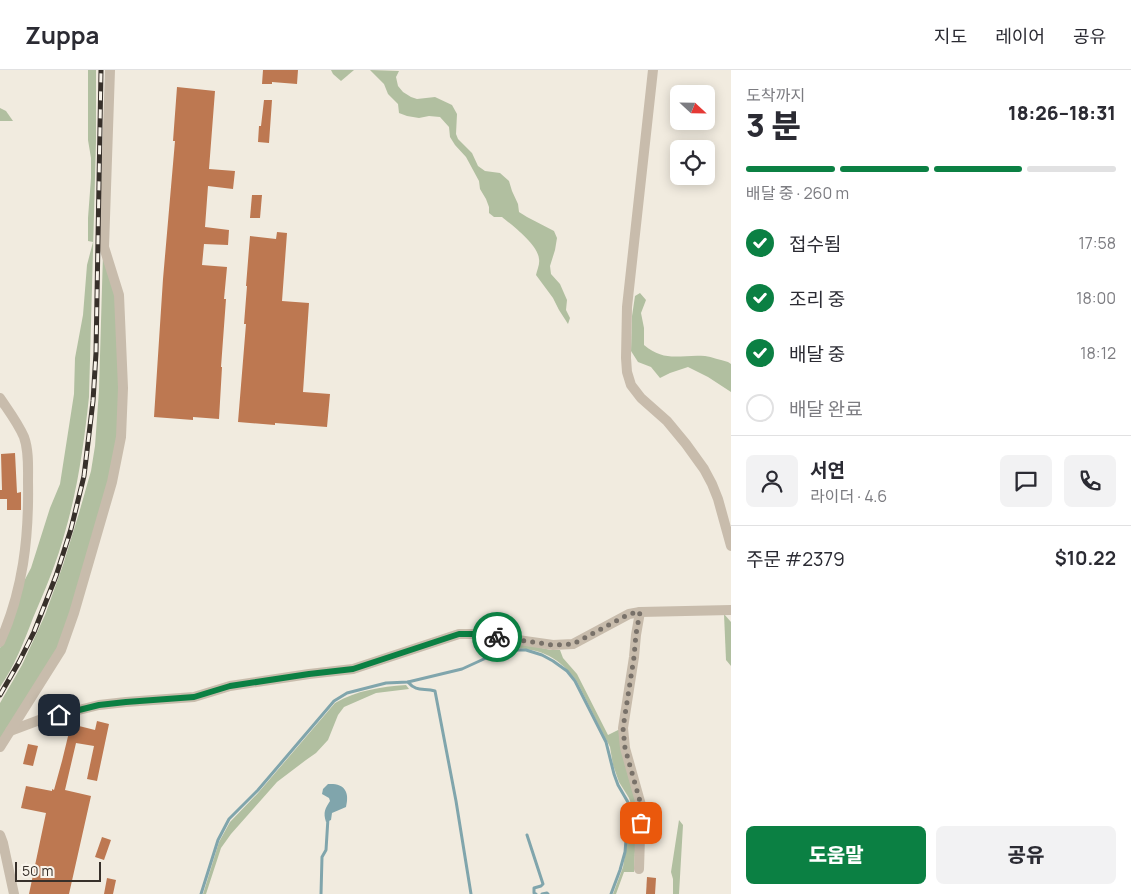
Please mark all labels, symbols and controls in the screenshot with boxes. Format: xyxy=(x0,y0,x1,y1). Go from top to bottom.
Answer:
text: Zuppa xyxy=(25,18,99,51)
text: 지도 xyxy=(934,24,967,48)
text: 레이어 xyxy=(995,24,1045,48)
text: 공유 xyxy=(1073,24,1106,48)
text: 도착까지 xyxy=(746,84,805,106)
north arrow xyxy=(670,85,715,130)
map controls xyxy=(670,85,715,185)
text: 18:26–18:31 xyxy=(1008,100,1116,126)
text: 3 분 xyxy=(746,103,801,147)
button: locate xyxy=(670,140,715,185)
text: 배달 중 · 260 m xyxy=(746,182,849,204)
icon: check xyxy=(746,229,774,257)
text: 접수됨 xyxy=(789,231,841,257)
text: 17:58 xyxy=(1078,232,1116,254)
icon: check xyxy=(746,284,774,312)
text: 조리 중 xyxy=(789,286,845,312)
text: 18:00 xyxy=(1076,287,1116,309)
icon: check xyxy=(746,339,774,367)
text: 배달 중 xyxy=(789,341,845,367)
text: 18:12 xyxy=(1080,342,1116,364)
text: 배달 완료 xyxy=(789,396,863,422)
button: person xyxy=(746,455,798,507)
button: chat xyxy=(1000,455,1052,507)
button: phone xyxy=(1064,455,1116,507)
text: 서연 xyxy=(810,457,845,483)
text: 라이더 · 4.6 xyxy=(810,485,887,507)
text: $10.22 xyxy=(1055,545,1116,571)
text: 주문 #2379 xyxy=(746,546,845,572)
courier xyxy=(472,612,522,662)
icon: bike xyxy=(483,623,511,651)
pin xyxy=(38,694,80,736)
icon: home xyxy=(45,701,73,729)
pin xyxy=(620,802,662,844)
icon: bag xyxy=(627,809,655,837)
button: 도움말 xyxy=(746,826,926,884)
button: 공유 xyxy=(936,826,1116,884)
scale bar xyxy=(15,859,101,882)
text: 50 m xyxy=(22,861,53,880)

